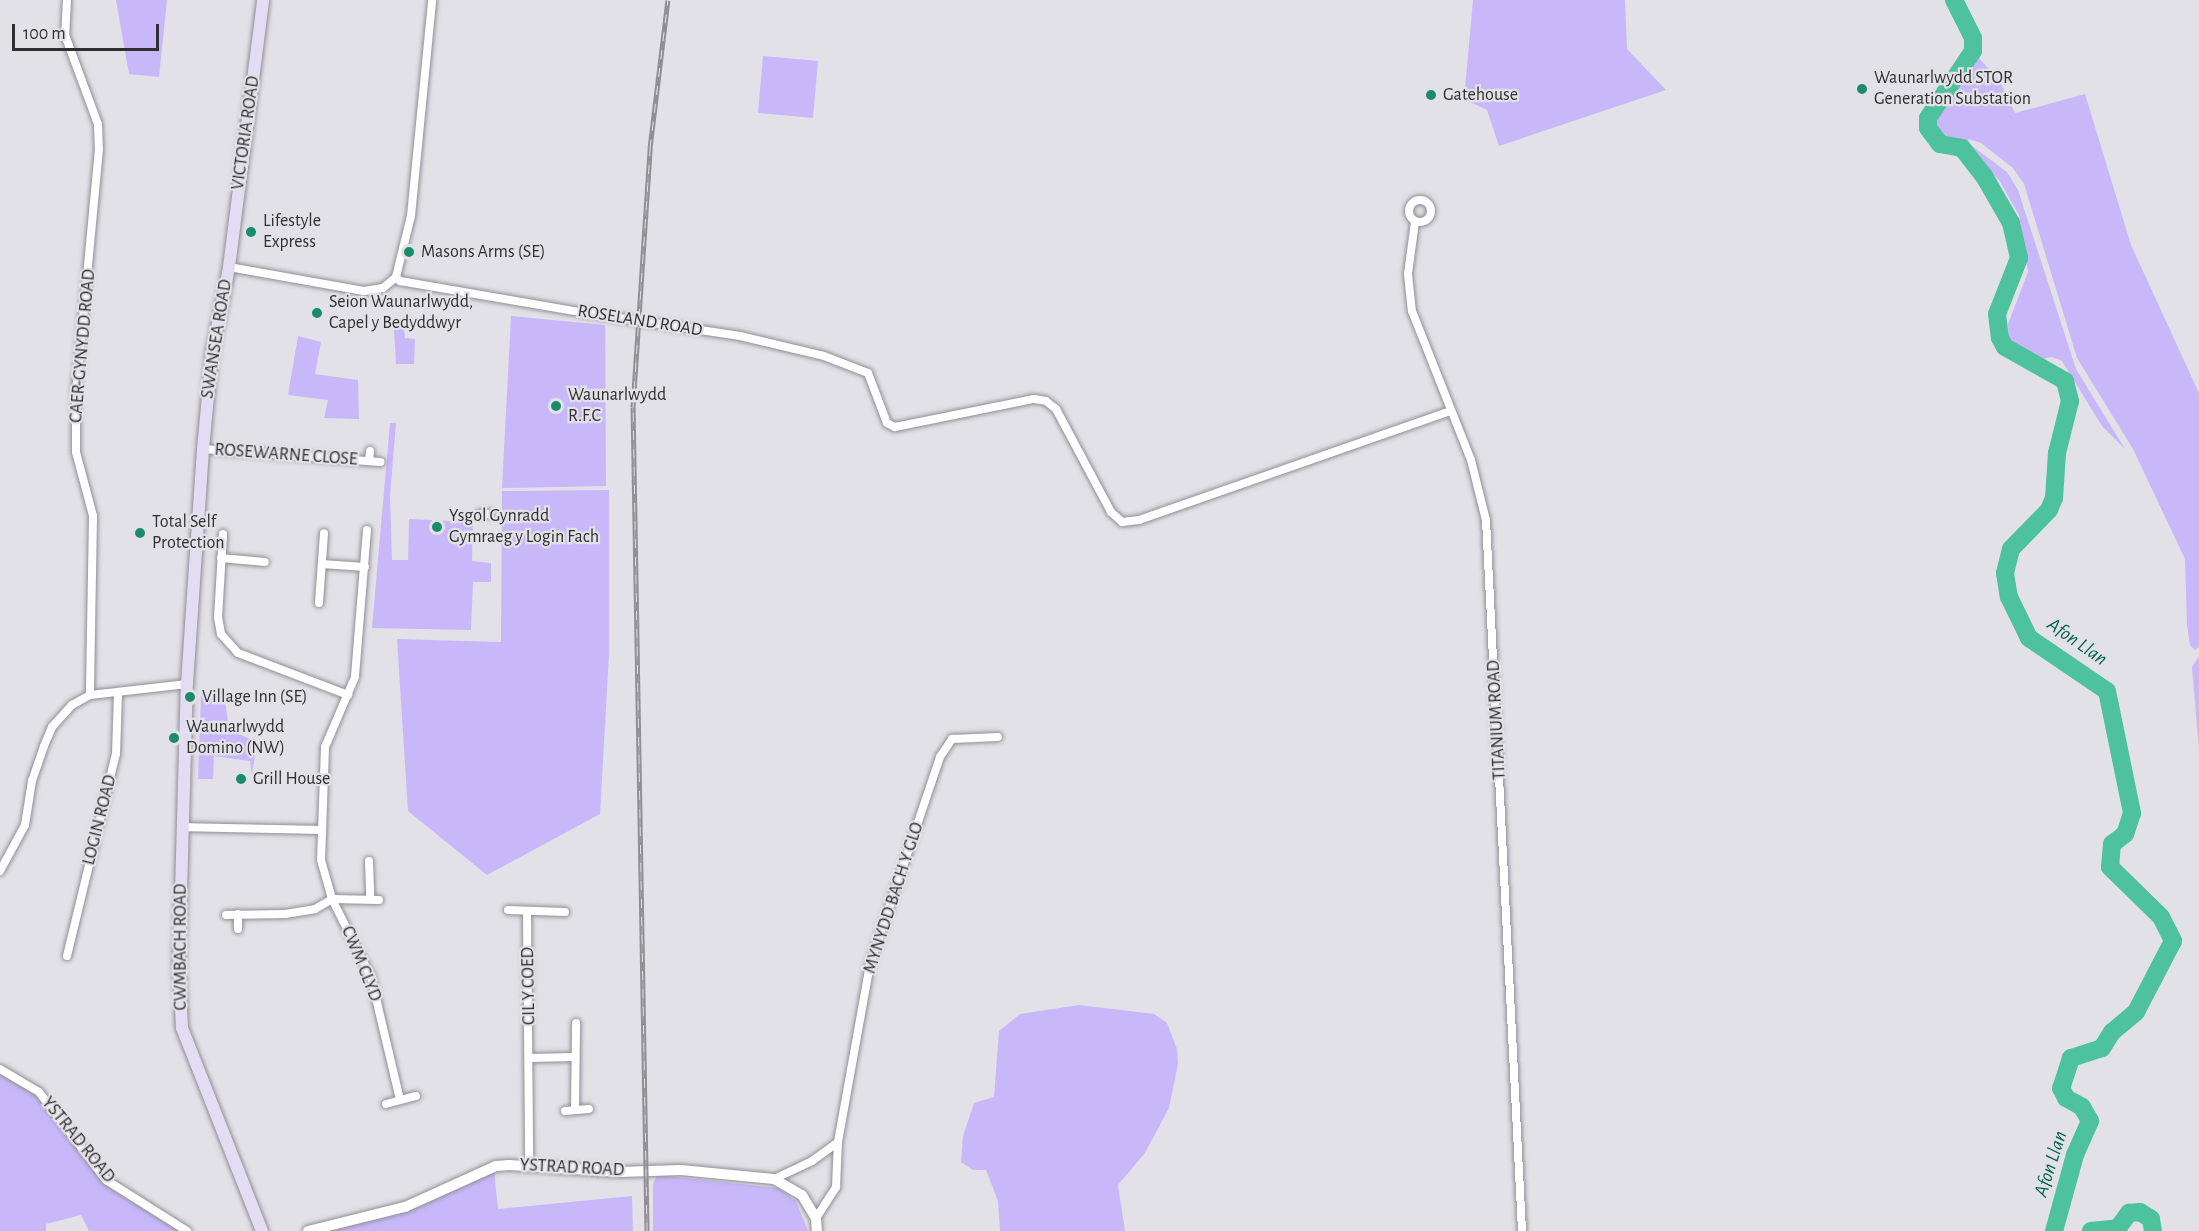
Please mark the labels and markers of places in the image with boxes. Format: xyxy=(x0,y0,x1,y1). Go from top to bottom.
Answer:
place label: Waunarlwydd STOR Generation Substation xyxy=(1874,68,2031,110)
marker: Waunarlwydd STOR Generation Substation xyxy=(1855,82,1869,96)
place label: Gatehouse xyxy=(1443,84,1518,106)
marker: Gatehouse xyxy=(1424,88,1438,102)
place label: Lifestyle Express xyxy=(263,211,321,254)
marker: Lifestyle Express xyxy=(244,225,258,239)
place label: Masons Arms (SE) xyxy=(421,241,546,263)
marker: Masons Arms (SE) xyxy=(402,245,416,259)
place label: Seion Waunarlwydd, Capel y Bedyddwyr xyxy=(329,292,473,334)
marker: Seion Waunarlwydd, Capel y Bedyddwyr xyxy=(310,306,324,320)
place label: Waunarlwydd R.F.C xyxy=(568,385,666,428)
marker: Waunarlwydd R.F.C xyxy=(549,399,563,413)
place label: Ysgol Gynradd Gymraeg y Login Fach xyxy=(449,506,599,548)
place label: Total Self Protection xyxy=(152,512,225,554)
marker: Ysgol Gynradd Gymraeg y Login Fach xyxy=(430,520,444,534)
marker: Total Self Protection xyxy=(133,526,147,540)
place label: Village Inn (SE) xyxy=(202,686,308,708)
marker: Village Inn (SE) xyxy=(183,690,197,704)
place label: Waunarlwydd Domino (NW) xyxy=(186,717,285,760)
marker: Waunarlwydd Domino (NW) xyxy=(167,731,181,745)
place label: Grill House xyxy=(253,768,330,790)
marker: Grill House xyxy=(234,772,248,786)

